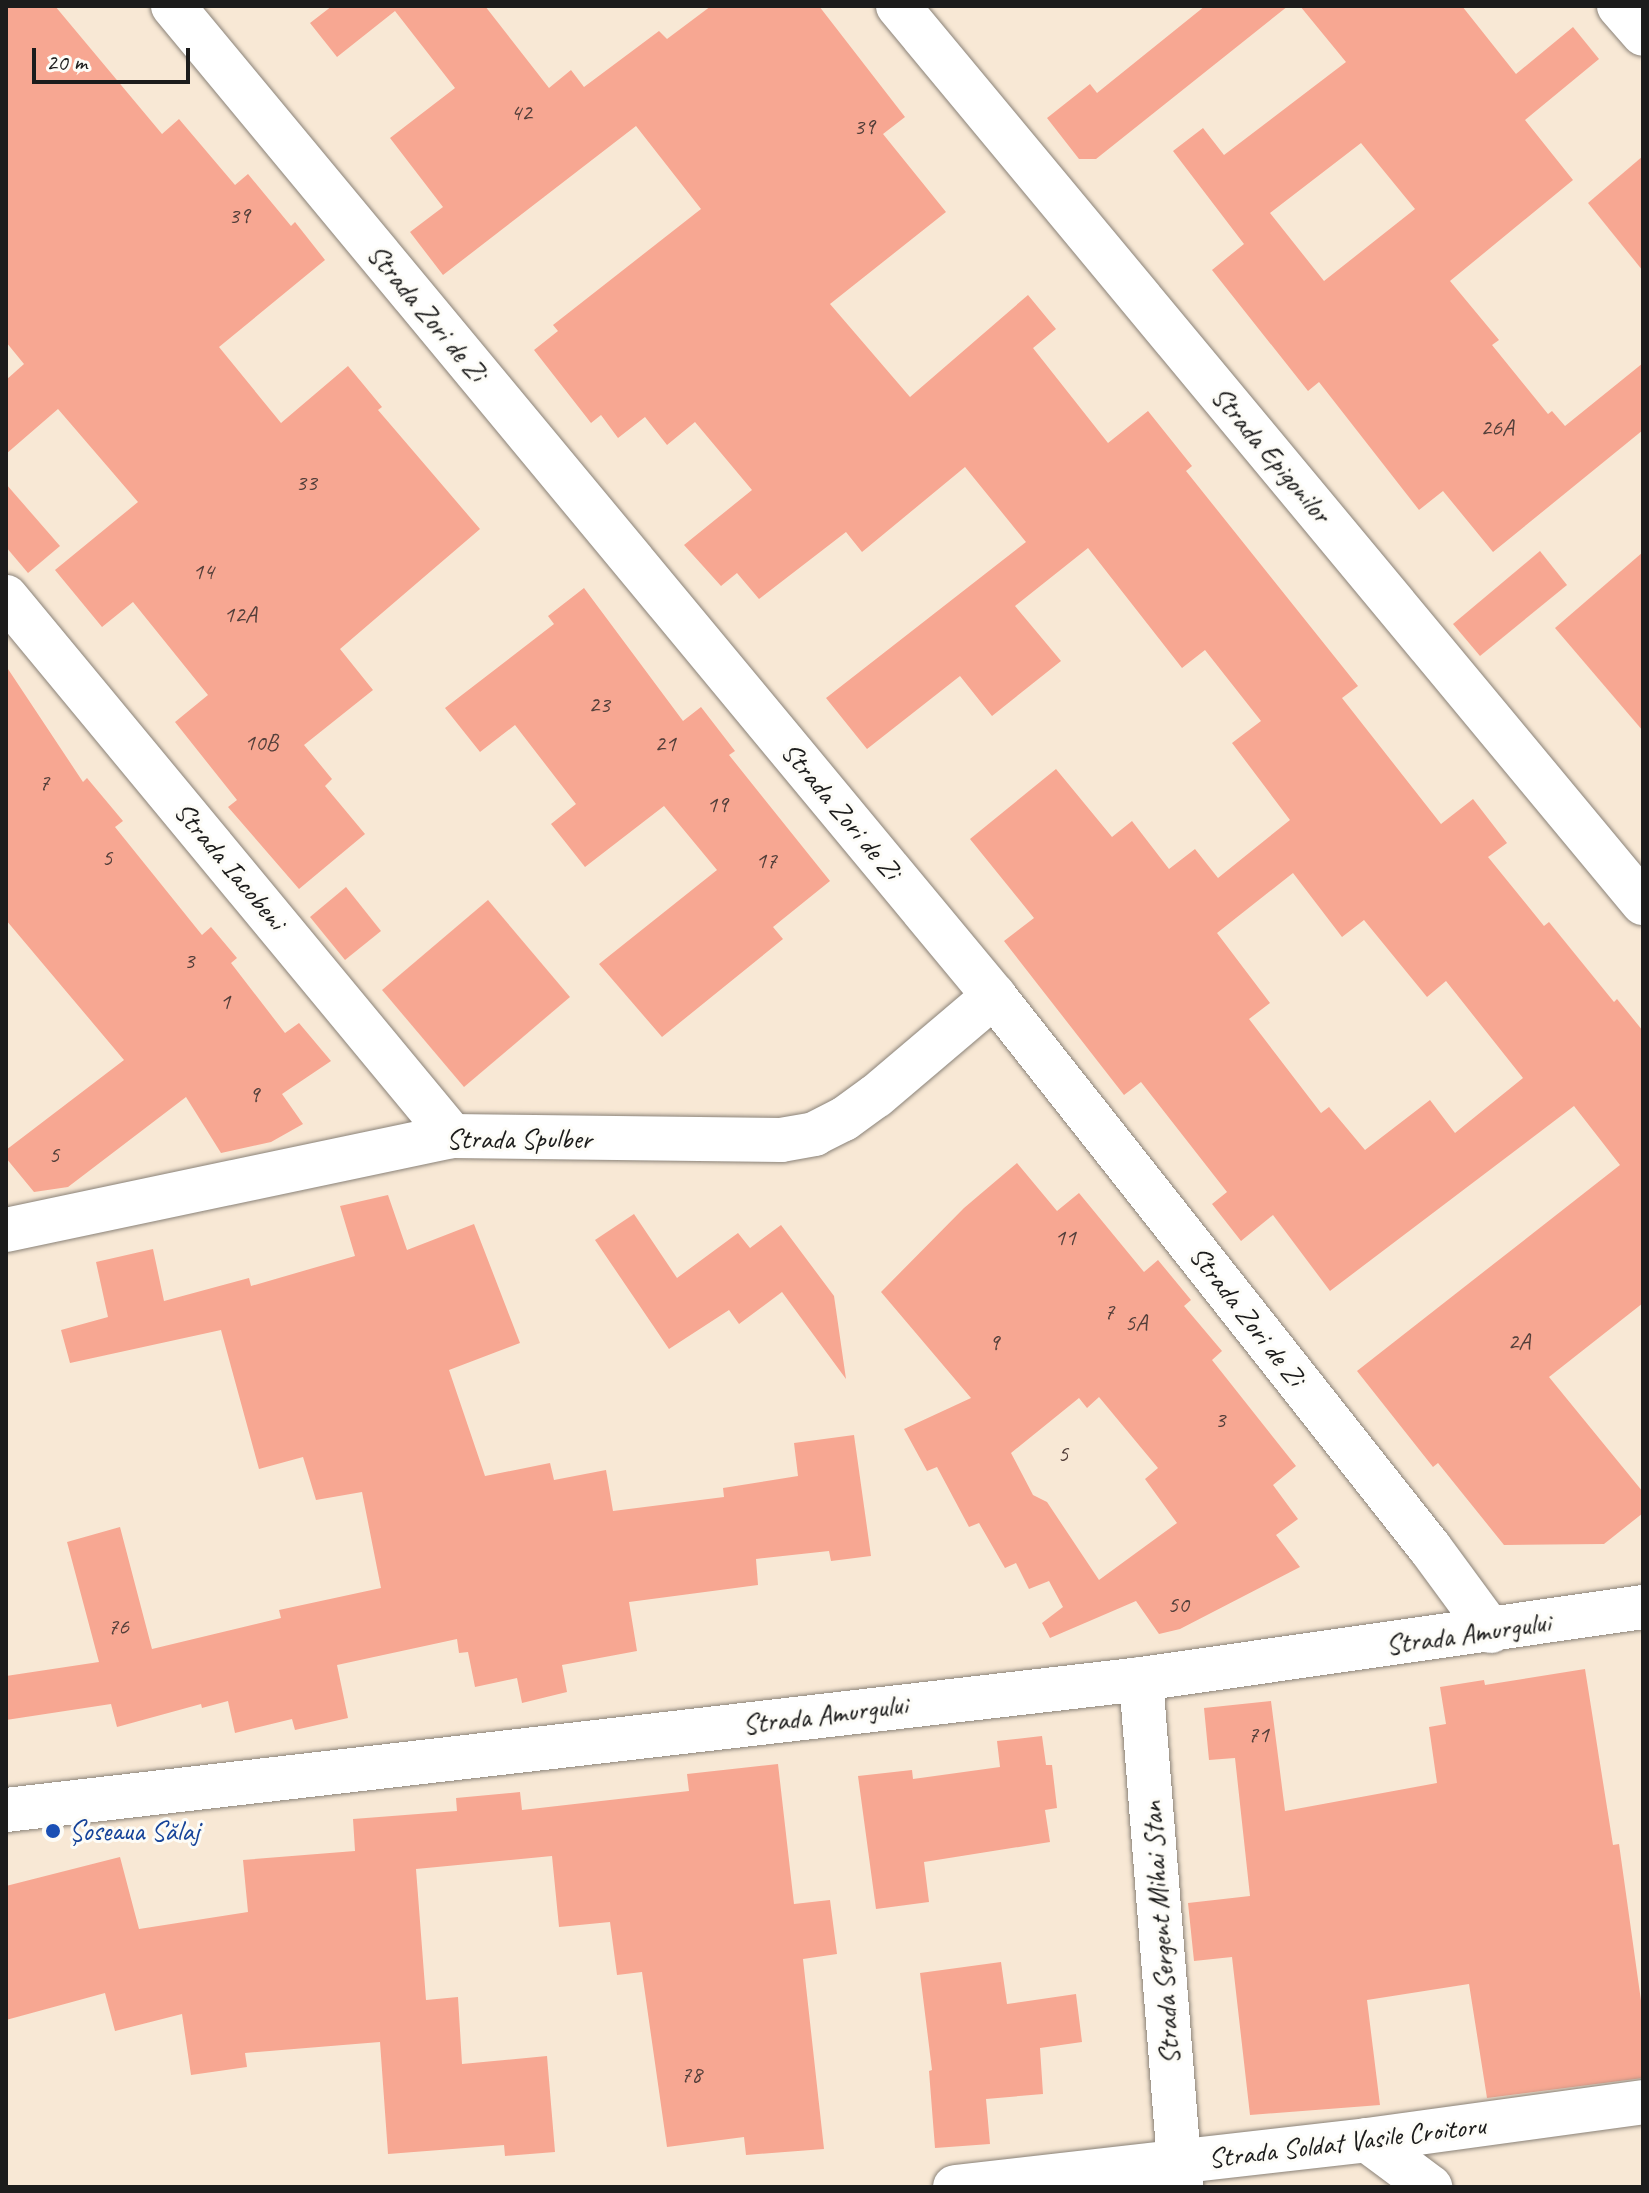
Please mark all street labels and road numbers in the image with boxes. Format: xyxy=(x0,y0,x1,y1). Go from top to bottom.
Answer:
street label: Strada Zori de Zi xyxy=(360,238,494,388)
street label: Strada Epigonilor xyxy=(1204,380,1338,530)
street label: Strada Zori de Zi xyxy=(774,736,908,886)
street label: Strada Iacobeni xyxy=(167,795,293,937)
street label: Strada Spulber xyxy=(446,1122,592,1156)
street label: Strada Zori de Zi xyxy=(1182,1240,1312,1392)
street label: Strada Amurgului xyxy=(1384,1606,1552,1662)
street label: Strada Amurgului xyxy=(741,1688,909,1742)
street label: Strada Sergent Mihai Stan xyxy=(1135,1800,1187,2066)
street label: Strada Soldat Vasile Croitoru xyxy=(1207,2108,1487,2176)

